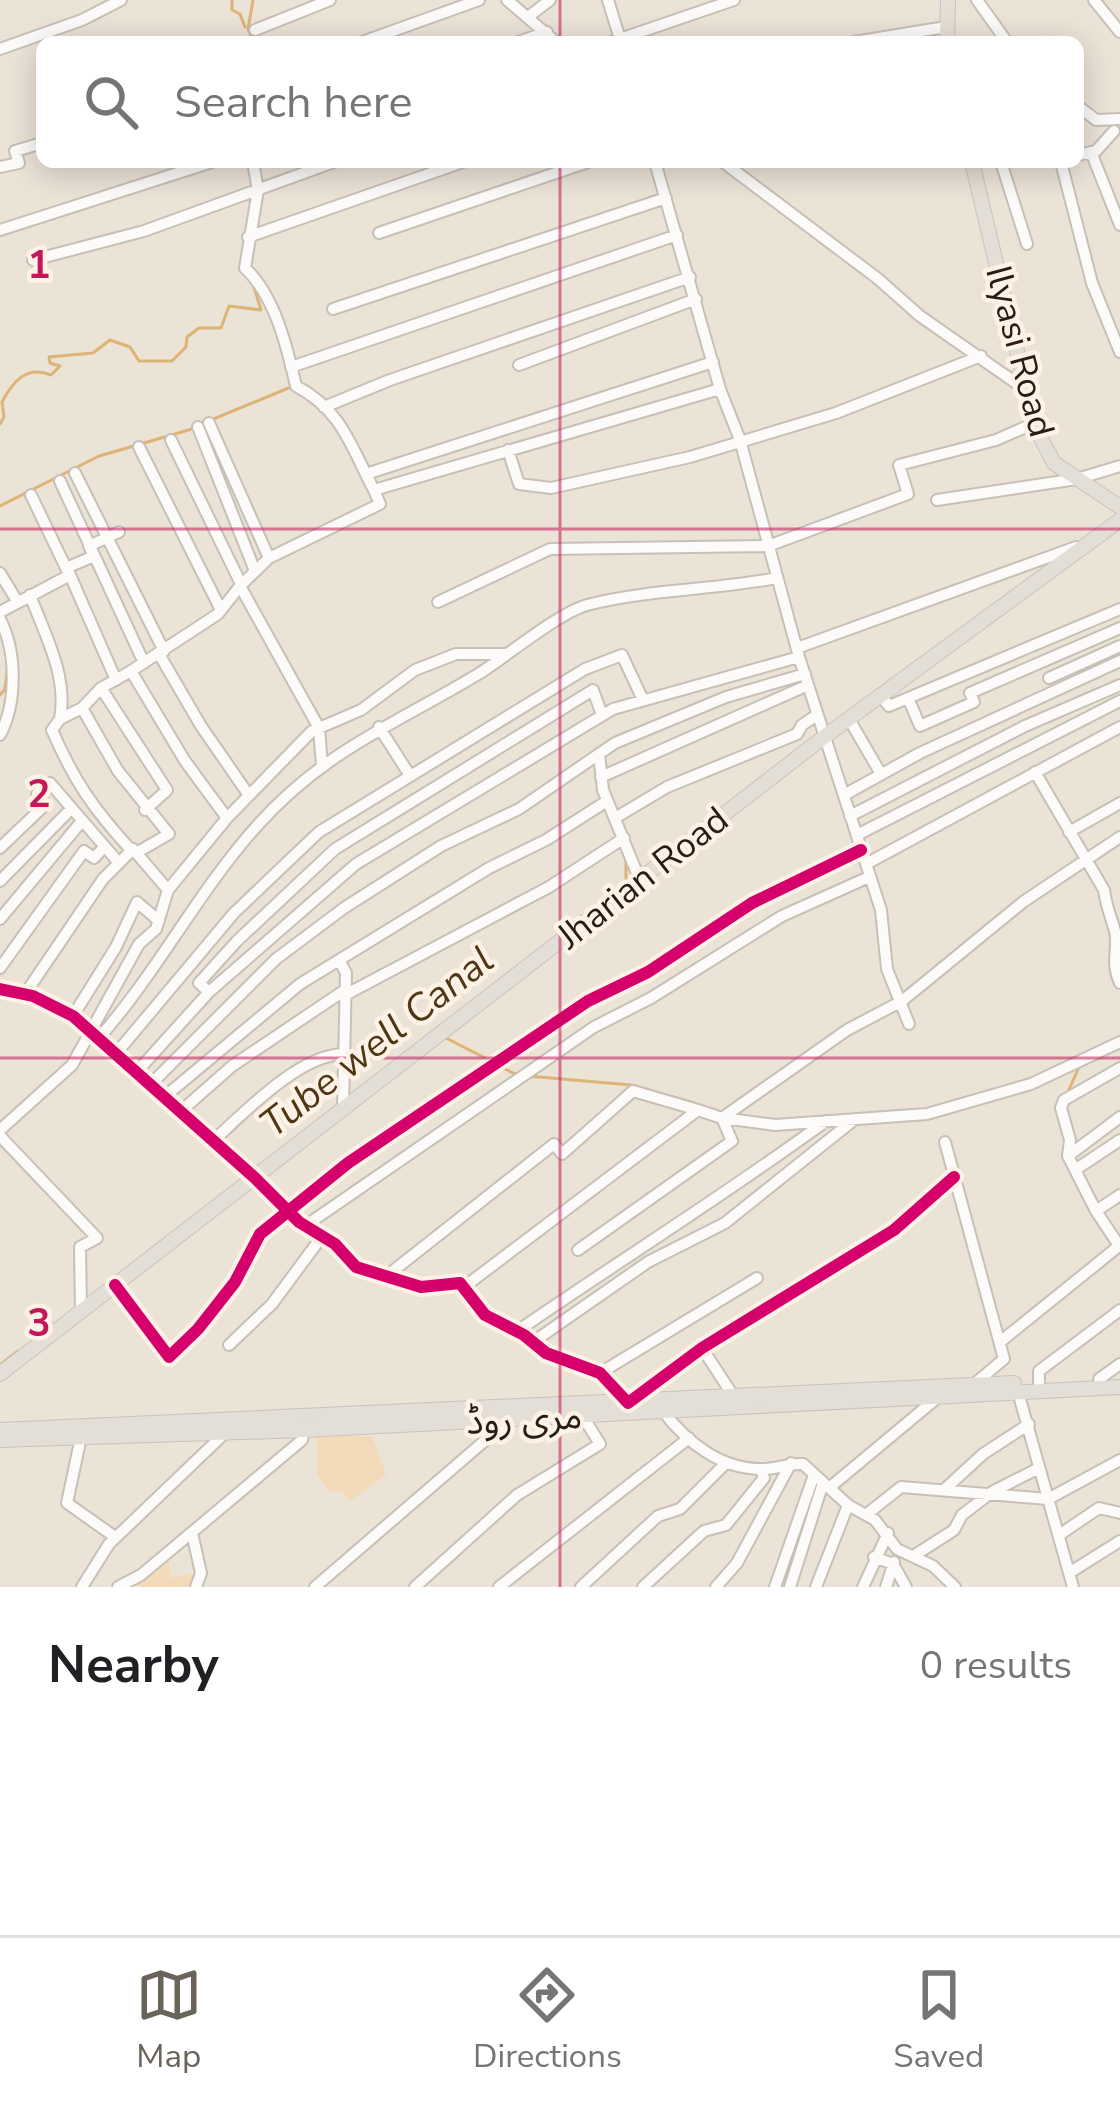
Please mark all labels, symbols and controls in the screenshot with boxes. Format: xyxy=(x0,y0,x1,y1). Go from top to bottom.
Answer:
search box xyxy=(36,36,1084,168)
icon: search xyxy=(78,69,144,135)
text: Search here xyxy=(174,72,413,133)
text: 1 xyxy=(27,239,51,292)
street label: Ilyasi Road xyxy=(973,260,1066,442)
text: 2 xyxy=(27,768,51,821)
street label: Jharian Road xyxy=(546,796,739,961)
water label: Tube well Canal xyxy=(249,934,505,1150)
text: 3 xyxy=(27,1297,51,1350)
street label: مری روڈ xyxy=(465,1392,583,1447)
text: Nearby xyxy=(48,1630,219,1700)
text: 0 results xyxy=(920,1639,1072,1692)
tab: Map xyxy=(136,1962,202,2079)
tab: Directions xyxy=(473,1962,622,2079)
tab: Saved xyxy=(893,1962,984,2079)

